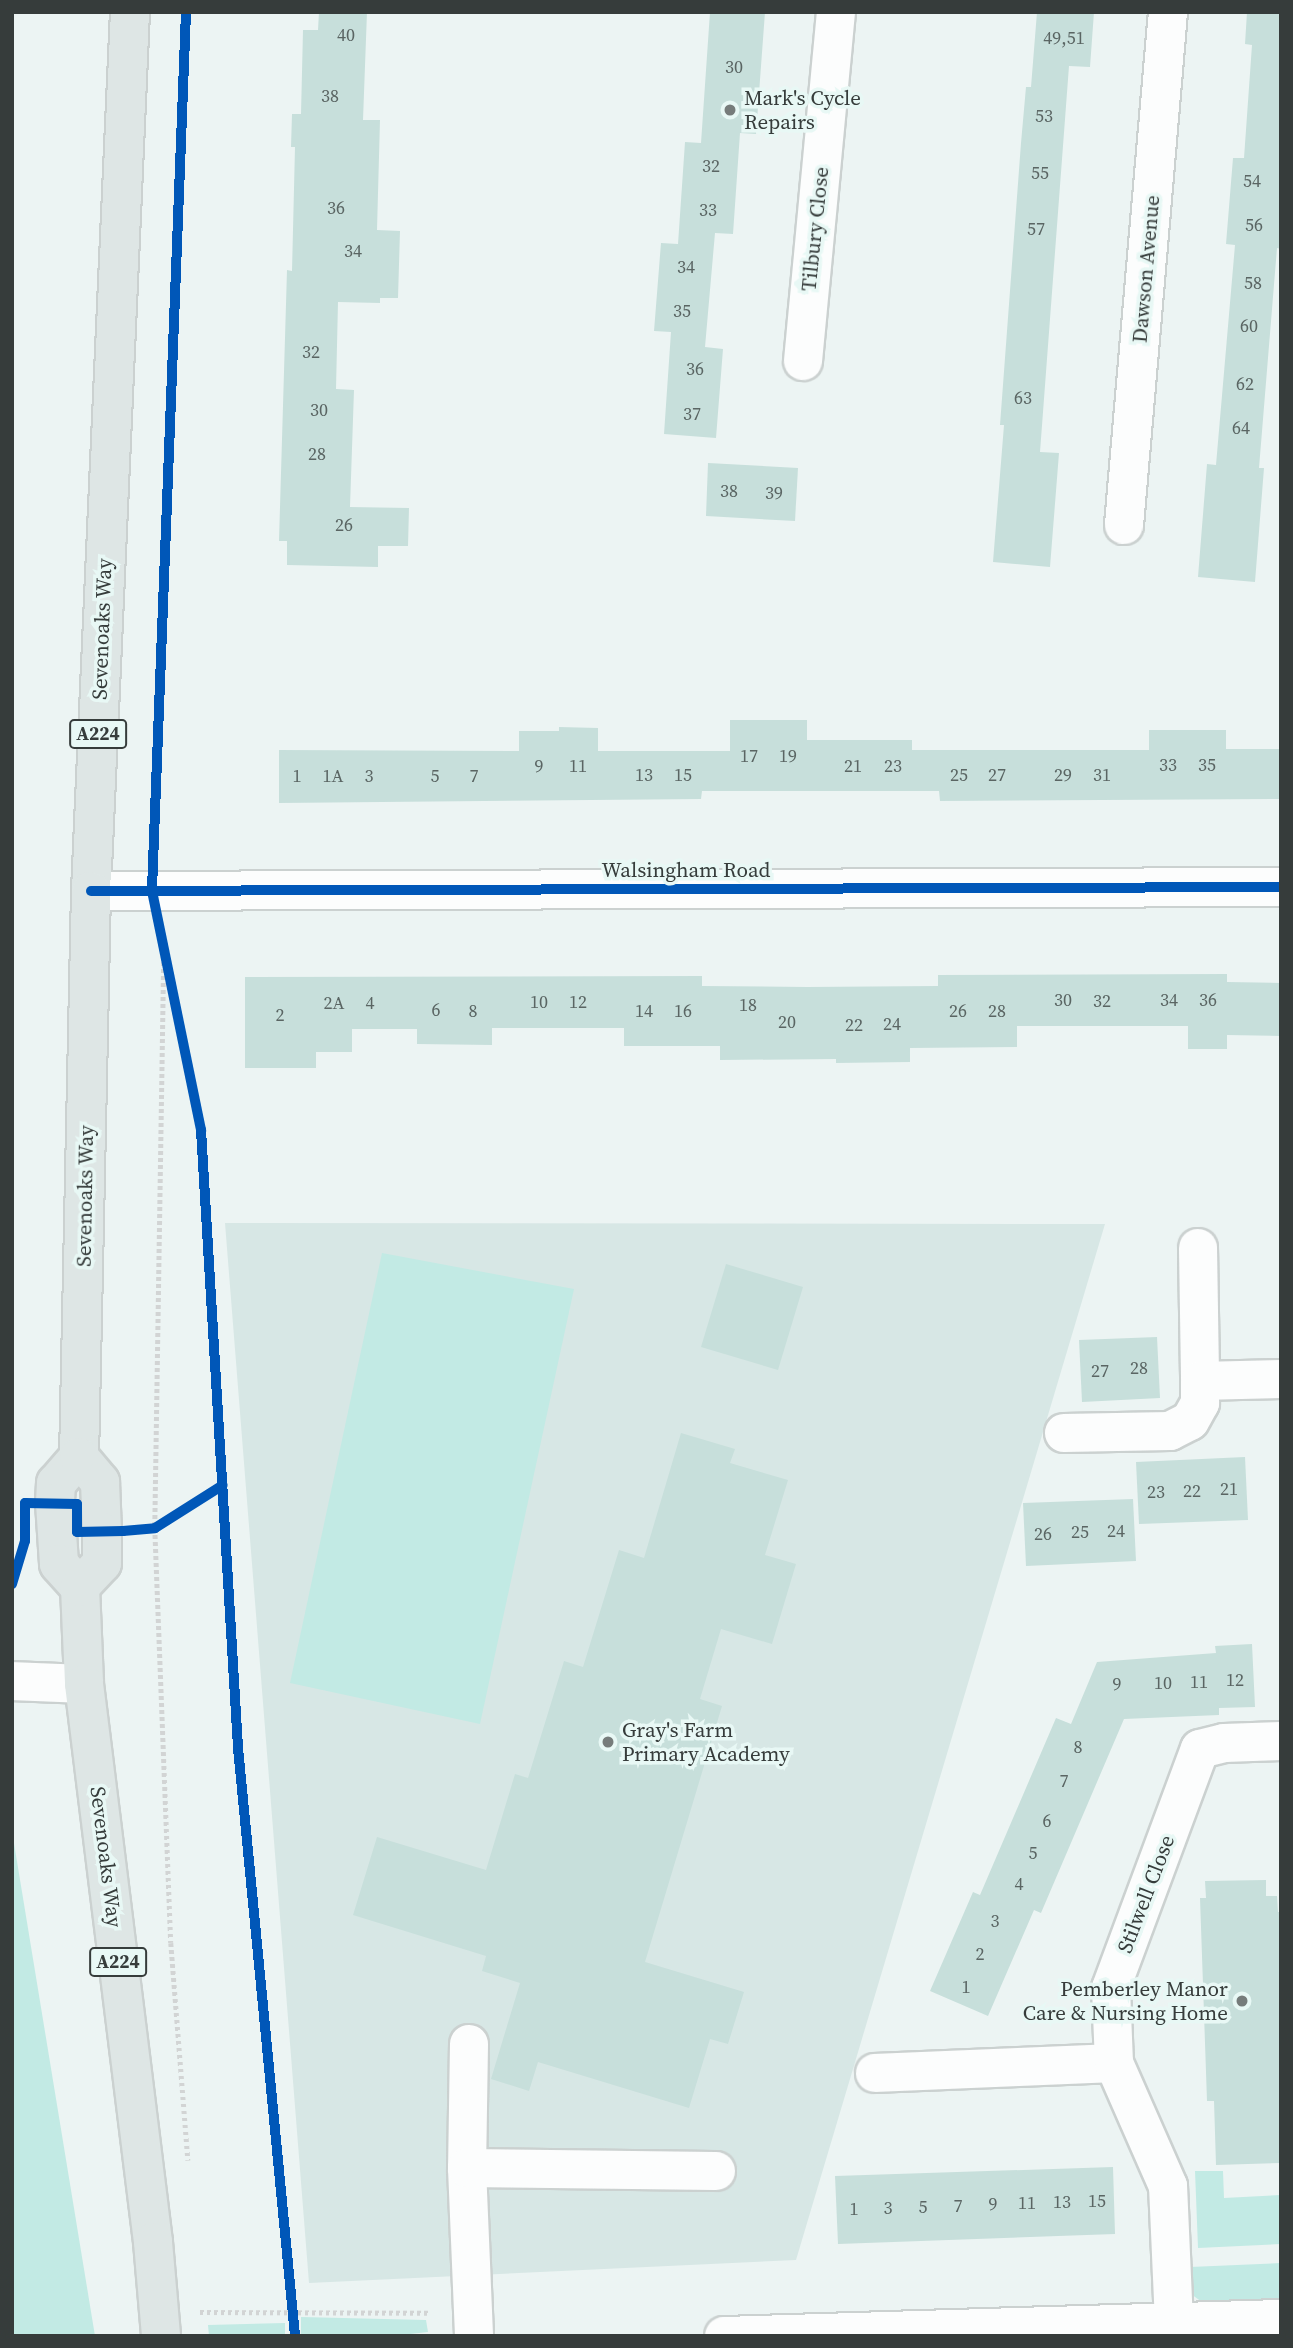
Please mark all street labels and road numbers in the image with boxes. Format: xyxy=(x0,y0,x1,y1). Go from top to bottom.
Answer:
street label: Tilbury Close xyxy=(796,166,834,292)
street label: Dawson Avenue xyxy=(1127,194,1165,344)
street label: Sevenoaks Way xyxy=(87,557,117,701)
road number: A224 xyxy=(68,719,128,750)
street label: Walsingham Road xyxy=(601,857,771,883)
street label: Sevenoaks Way xyxy=(71,1125,99,1267)
street label: Sevenoaks Way xyxy=(85,1785,127,1929)
street label: Stilwell Close xyxy=(1112,1832,1180,1956)
road number: A224 xyxy=(88,1946,148,1978)

